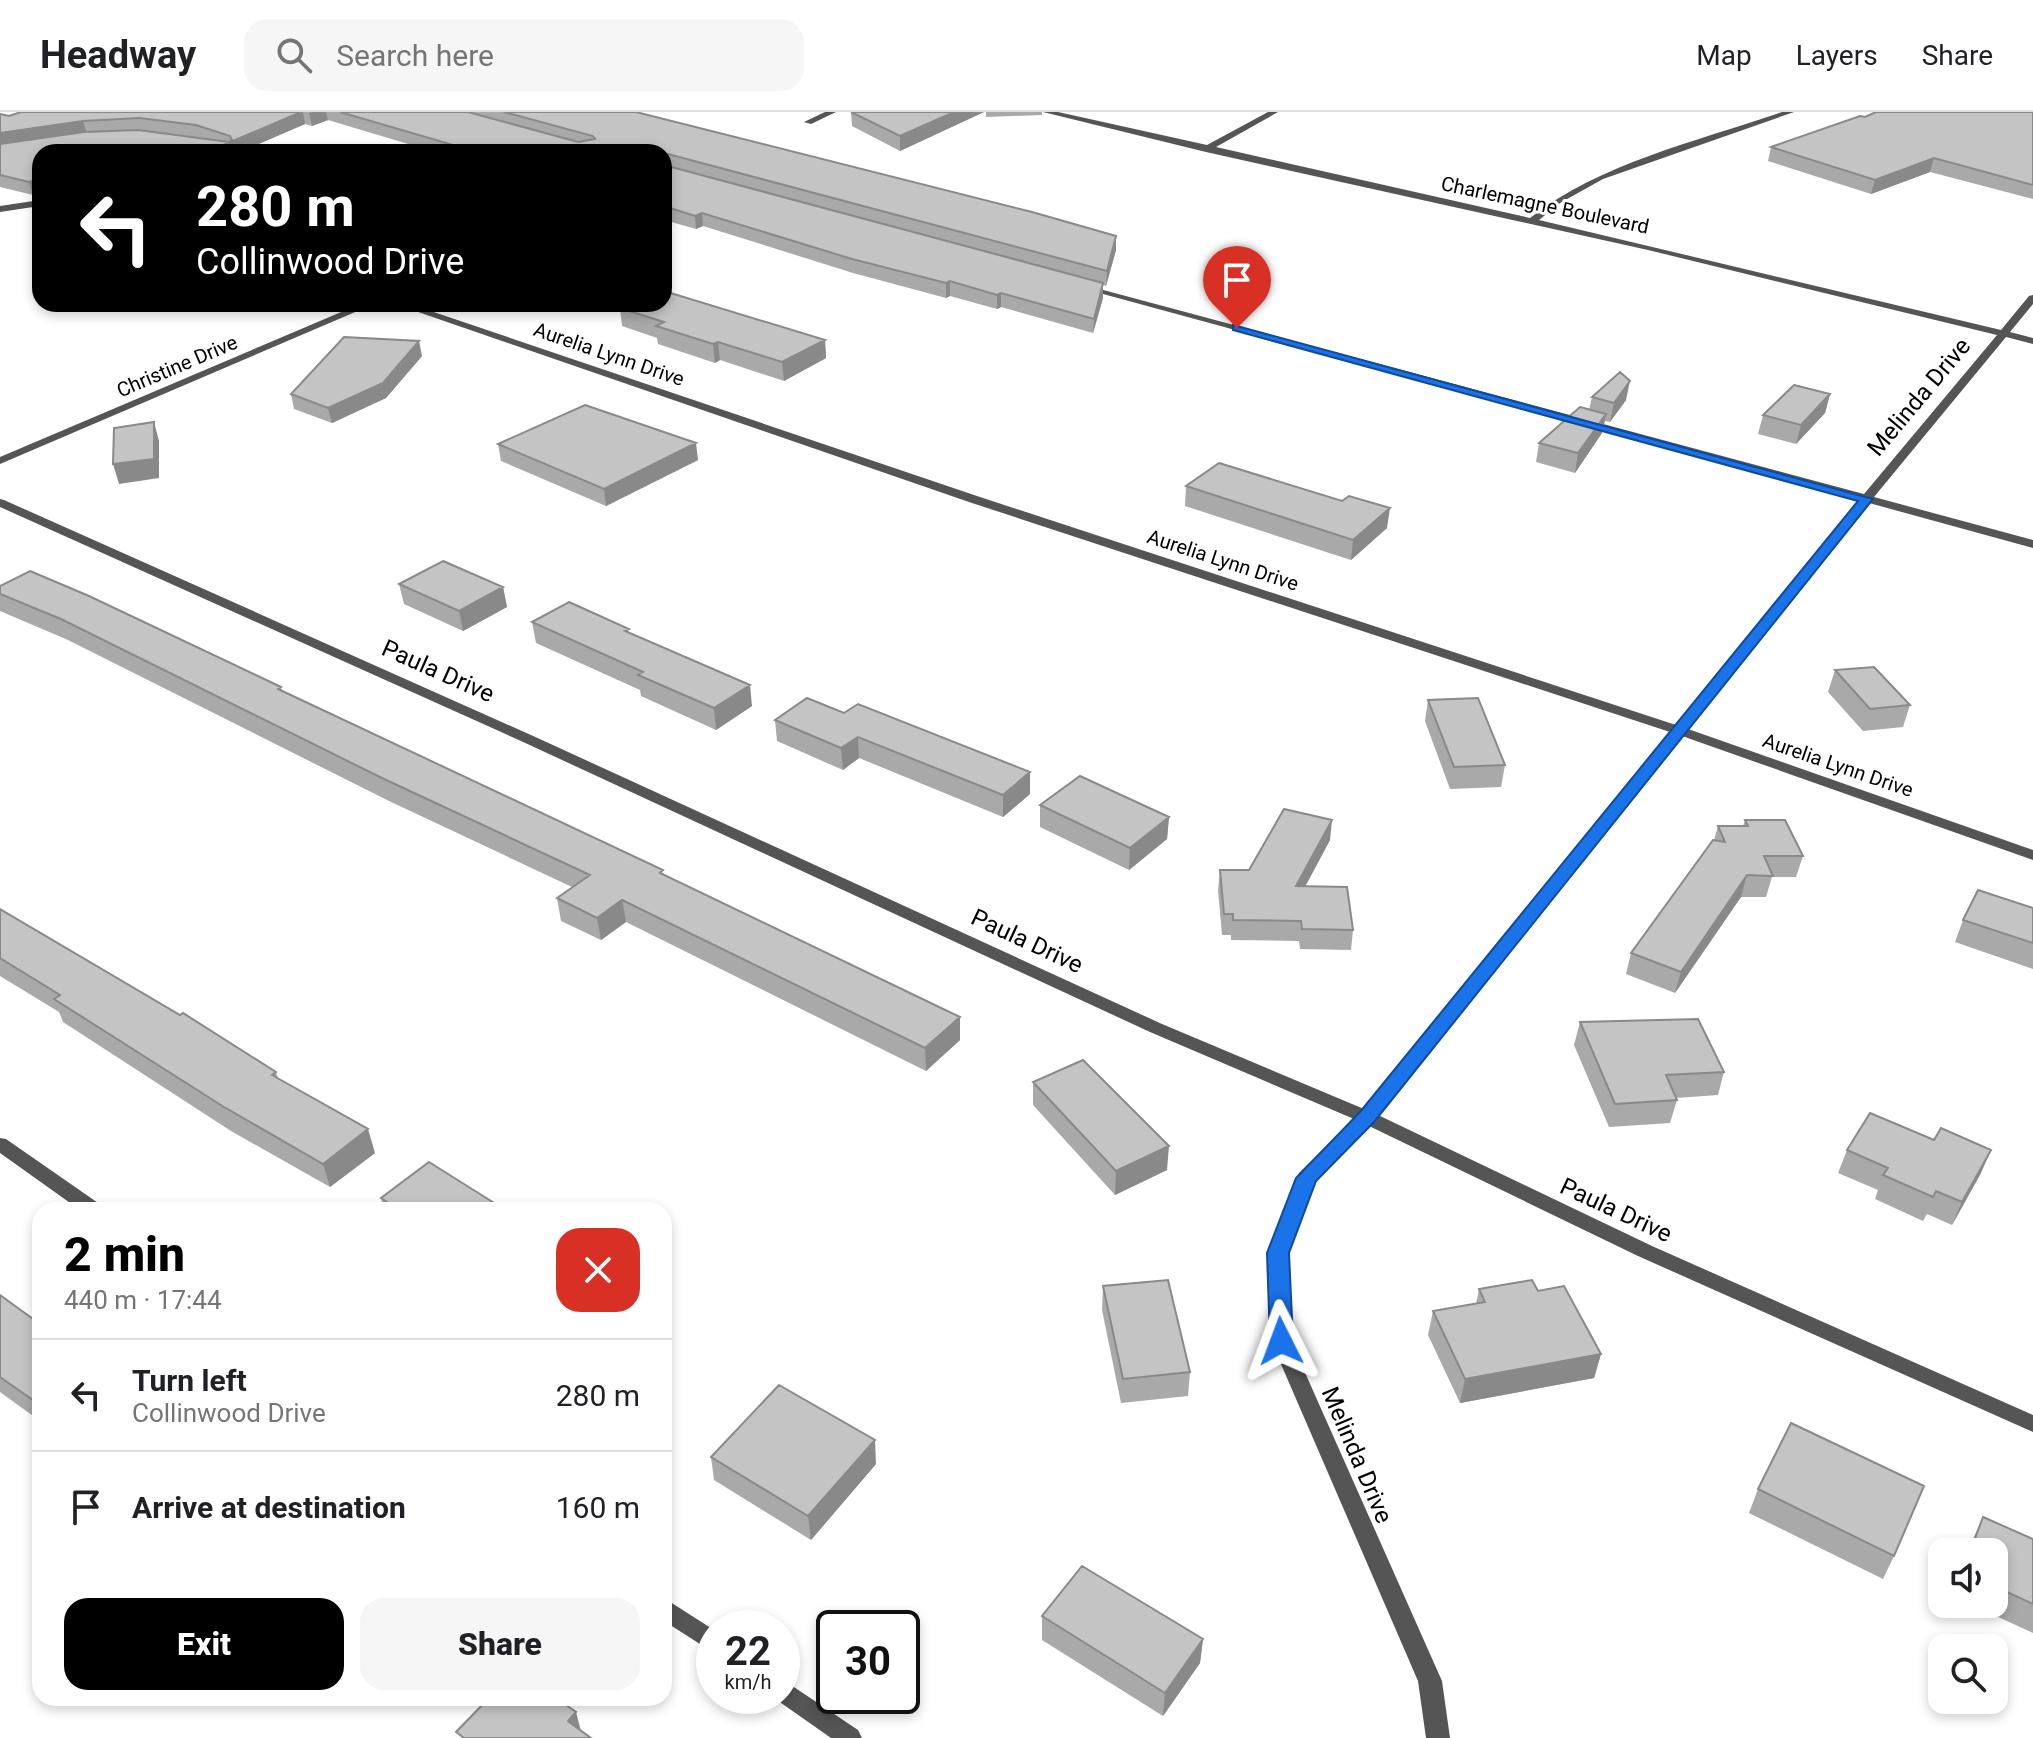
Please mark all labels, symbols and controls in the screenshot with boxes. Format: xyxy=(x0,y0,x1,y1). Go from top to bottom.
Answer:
search box xyxy=(244,19,804,91)
text: Headway xyxy=(40,33,196,77)
icon: search xyxy=(272,33,316,77)
text: Search here xyxy=(336,38,494,73)
text: Map xyxy=(1696,39,1752,72)
text: Layers xyxy=(1796,39,1878,72)
text: Share xyxy=(1922,39,1993,72)
street label: Charlemagne Boulevard xyxy=(1439,171,1651,239)
text: 280 m xyxy=(196,174,355,240)
icon: left xyxy=(64,176,168,280)
text: Collinwood Drive xyxy=(196,241,464,283)
pin xyxy=(1203,246,1271,328)
icon: arrive xyxy=(1215,258,1259,302)
street label: Aurelia Lynn Drive xyxy=(531,317,687,391)
street label: Christine Drive xyxy=(113,330,241,402)
street label: Melinda Drive xyxy=(1862,332,1976,462)
street label: Aurelia Lynn Drive xyxy=(1144,524,1302,596)
street label: Paula Drive xyxy=(377,634,499,708)
street label: Aurelia Lynn Drive xyxy=(1760,728,1916,802)
street label: Paula Drive xyxy=(967,903,1087,979)
street label: Paula Drive xyxy=(1556,1172,1676,1248)
text: 2 min xyxy=(64,1226,185,1283)
button: close xyxy=(556,1228,640,1312)
text: 440 m · 17:44 xyxy=(64,1285,222,1315)
position arrow xyxy=(1239,1299,1323,1383)
text: Turn left xyxy=(132,1363,247,1398)
icon: left xyxy=(64,1373,108,1417)
text: 280 m xyxy=(556,1378,640,1413)
street label: Melinda Drive xyxy=(1316,1383,1398,1527)
text: Collinwood Drive xyxy=(132,1398,326,1428)
icon: arrive xyxy=(64,1485,108,1529)
text: Arrive at destination xyxy=(132,1490,406,1525)
text: 160 m xyxy=(556,1490,640,1525)
map controls xyxy=(1928,1538,2008,1714)
button: sound xyxy=(1928,1538,2008,1618)
button: Exit xyxy=(64,1598,344,1690)
button: Share xyxy=(360,1598,640,1690)
speed limit sign: 30 xyxy=(816,1610,920,1714)
text: 22 xyxy=(725,1628,771,1675)
button: search xyxy=(1928,1634,2008,1714)
text: km/h xyxy=(725,1670,771,1694)

